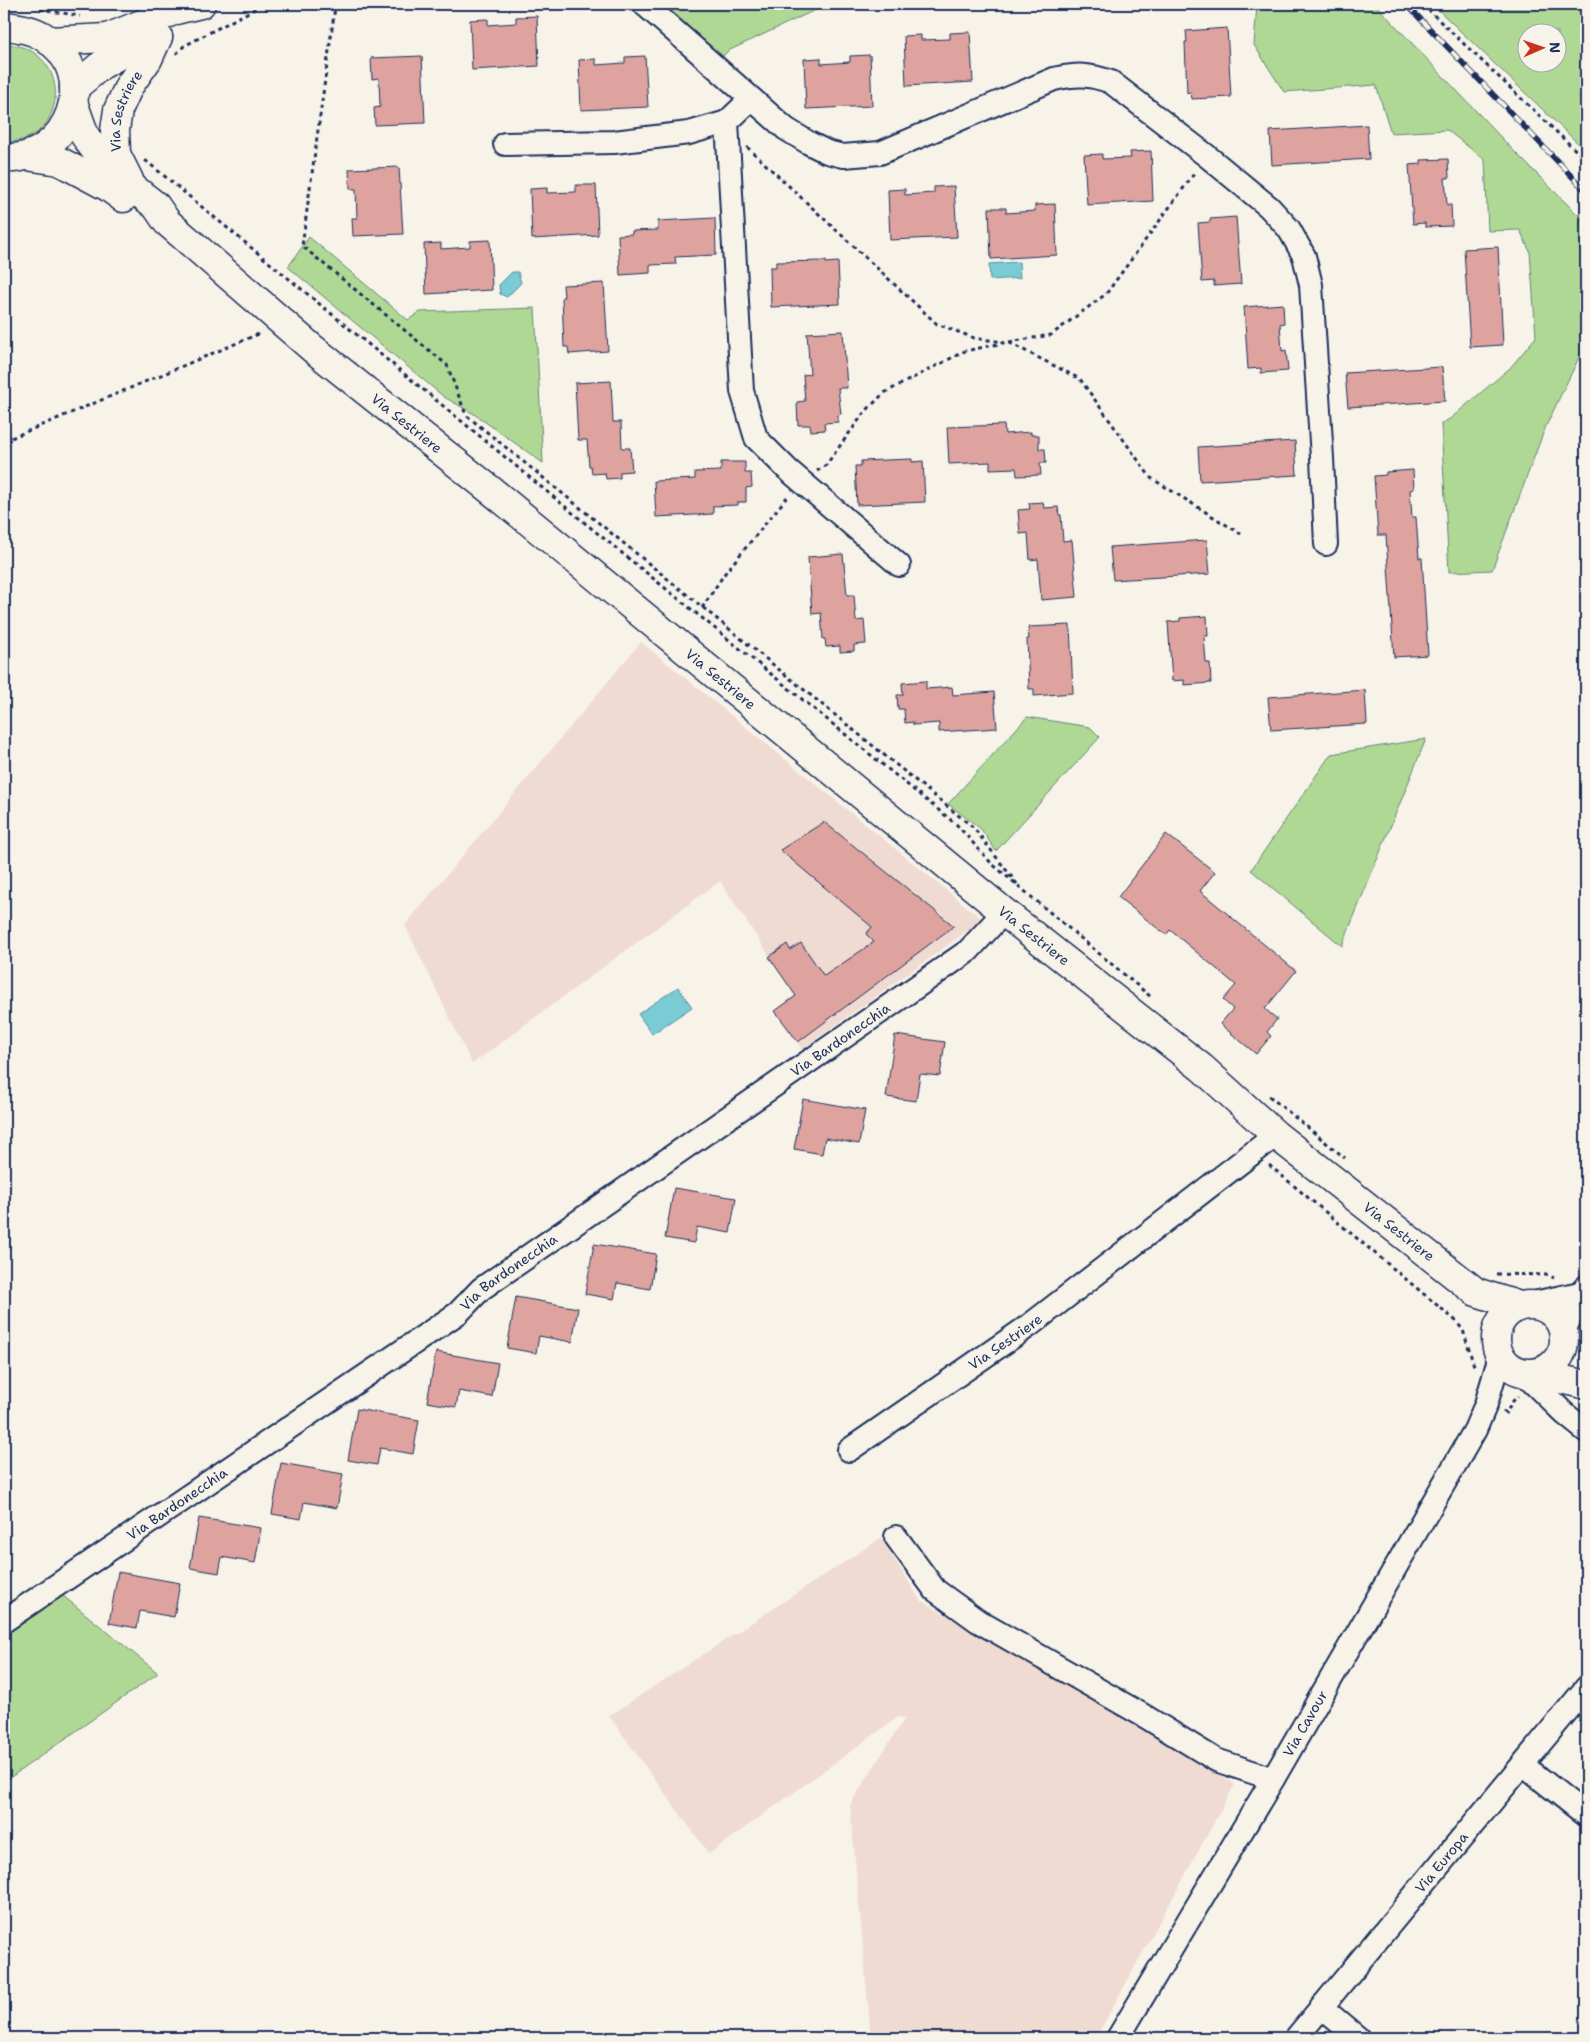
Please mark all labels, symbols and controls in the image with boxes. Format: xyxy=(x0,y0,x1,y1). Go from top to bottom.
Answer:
north arrow xyxy=(1518,22,1568,72)
text: N xyxy=(1546,42,1564,53)
street label: Via Sestriere xyxy=(106,67,146,152)
street label: Via Sestriere xyxy=(367,390,446,457)
street label: Via Sestriere xyxy=(682,645,760,713)
street label: Via Sestriere xyxy=(995,902,1073,969)
street label: Via Bardonecchia xyxy=(787,999,894,1081)
street label: Via Sestriere xyxy=(1360,1198,1438,1265)
street label: Via Bardonecchia xyxy=(456,1230,561,1314)
street label: Via Sestriere xyxy=(965,1310,1046,1374)
street label: Via Bardonecchia xyxy=(123,1463,231,1544)
street label: Via Cavour xyxy=(1279,1687,1332,1760)
street label: Via Europa xyxy=(1411,1828,1472,1897)

